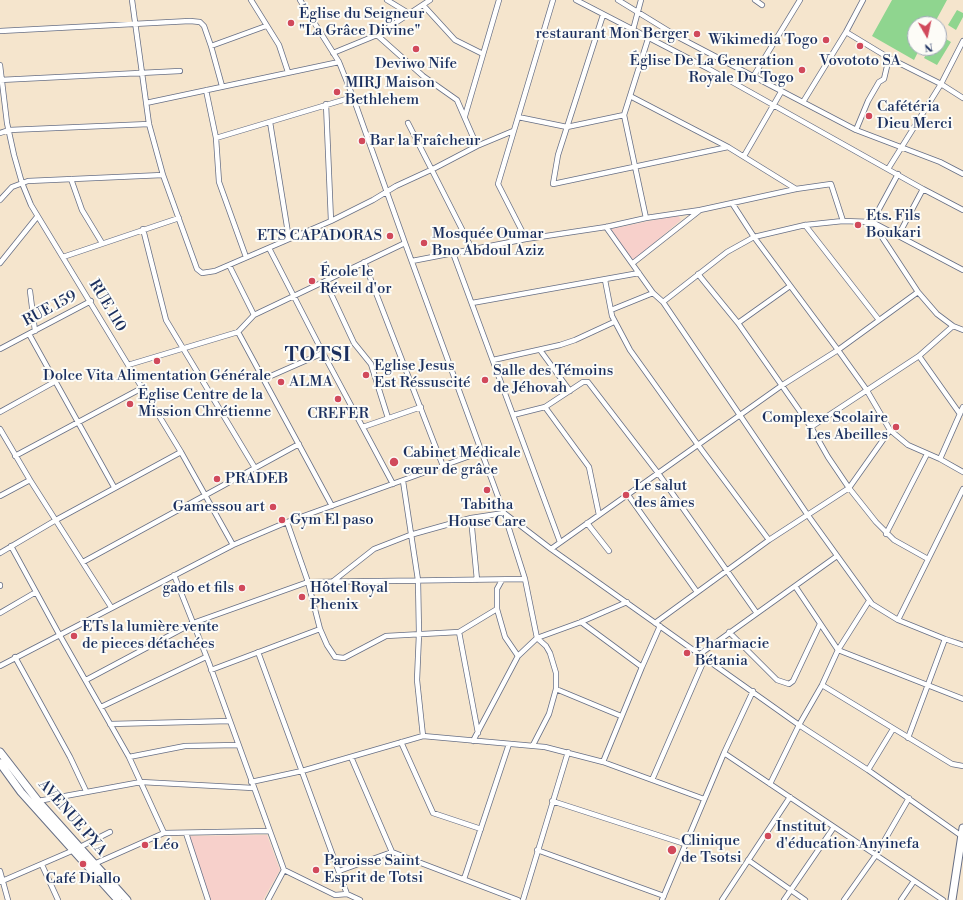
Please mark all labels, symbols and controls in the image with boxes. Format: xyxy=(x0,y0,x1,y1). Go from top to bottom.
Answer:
place label: Église du Seigneur "La Grâce Divine" xyxy=(299,5,424,40)
north arrow xyxy=(907,16,947,56)
marker: Église du Seigneur "La Grâce Divine" xyxy=(286,18,296,28)
place label: restaurant Mon Berger xyxy=(535,25,689,43)
marker: restaurant Mon Berger xyxy=(692,29,702,39)
place label: Wikimedia Togo xyxy=(709,31,818,49)
marker: Wikimedia Togo xyxy=(821,35,831,45)
text: N xyxy=(923,39,934,54)
marker: Vovototo SA xyxy=(855,41,865,51)
marker: Deviwo Nife xyxy=(411,44,421,54)
place label: Église De La Generation Royale Du Togo xyxy=(630,52,794,87)
place label: Vovototo SA xyxy=(819,52,901,70)
place label: Deviwo Nife xyxy=(375,55,457,73)
marker: Église De La Generation Royale Du Togo xyxy=(797,65,807,75)
place label: MIRJ Maison Bethlehem xyxy=(345,74,435,109)
marker: MIRJ Maison Bethlehem xyxy=(332,87,342,97)
place label: Cafétéria Dieu Merci xyxy=(877,98,952,133)
marker: Cafétéria Dieu Merci xyxy=(864,111,874,121)
place label: Bar la Fraîcheur xyxy=(370,132,480,150)
marker: Bar la Fraîcheur xyxy=(357,136,367,146)
place label: Ets. Fils Boukari xyxy=(866,207,921,242)
marker: Ets. Fils Boukari xyxy=(853,220,863,230)
place label: Mosquée Oumar Bno Abdoul Aziz xyxy=(432,225,544,260)
place label: ETS CAPADORAS xyxy=(257,227,382,245)
marker: ETS CAPADORAS xyxy=(385,231,395,241)
marker: Mosquée Oumar Bno Abdoul Aziz xyxy=(419,238,429,248)
place label: École le Réveil d'or xyxy=(320,263,392,298)
marker: École le Réveil d'or xyxy=(307,276,317,286)
street label: RUE 110 xyxy=(84,277,130,335)
street label: RUE 159 xyxy=(20,287,80,331)
district label: TOTSI xyxy=(285,345,351,367)
marker: Dolce Vita Alimentation Générale xyxy=(152,356,162,366)
place label: Eglise Jesus Est Réssuscité xyxy=(374,357,471,392)
place label: Salle des Témoins de Jéhovah xyxy=(493,362,613,397)
place label: Dolce Vita Alimentation Générale xyxy=(43,367,271,385)
marker: Eglise Jesus Est Réssuscité xyxy=(361,370,371,380)
place label: ALMA xyxy=(289,373,333,391)
marker: Salle des Témoins de Jéhovah xyxy=(480,375,490,385)
marker: ALMA xyxy=(276,377,286,387)
place label: Église Centre de la Mission Chrétienne xyxy=(138,386,271,421)
marker: CREFER xyxy=(333,394,343,404)
marker: Église Centre de la Mission Chrétienne xyxy=(125,399,135,409)
place label: CREFER xyxy=(307,405,369,423)
place label: Complexe Scolaire Les Abeilles xyxy=(762,409,888,444)
marker: Complexe Scolaire Les Abeilles xyxy=(891,422,901,432)
place label: Cabinet Médicale cœur de grâce xyxy=(403,444,521,479)
marker: Cabinet Médicale cœur de grâce xyxy=(388,456,400,468)
place label: PRADEB xyxy=(225,470,288,488)
marker: PRADEB xyxy=(212,474,222,484)
place label: Le salut des âmes xyxy=(634,477,695,512)
marker: Tabitha House Care xyxy=(482,485,492,495)
marker: Le salut des âmes xyxy=(621,490,631,500)
place label: Tabitha House Care xyxy=(448,496,526,531)
place label: Gamessou art xyxy=(173,498,265,516)
marker: Gamessou art xyxy=(268,502,278,512)
place label: Gym El paso xyxy=(290,511,374,529)
marker: Gym El paso xyxy=(277,515,287,525)
place label: gado et fils xyxy=(162,579,234,597)
place label: Hôtel Royal Phenix xyxy=(310,579,388,614)
marker: gado et fils xyxy=(237,583,247,593)
marker: Hôtel Royal Phenix xyxy=(297,592,307,602)
place label: ETs la lumière vente de pieces détachées xyxy=(82,618,219,653)
marker: ETs la lumière vente de pieces détachées xyxy=(69,631,79,641)
place label: Pharmacie Bétania xyxy=(695,635,769,670)
marker: Pharmacie Bétania xyxy=(682,648,692,658)
street label: AVENUE PYA xyxy=(34,776,110,860)
place label: Institut d'éducation Anyinefa xyxy=(776,818,919,853)
marker: Institut d'éducation Anyinefa xyxy=(763,831,773,841)
place label: Clinique de Tsotsi xyxy=(681,832,742,867)
place label: Léo xyxy=(153,836,179,854)
marker: Léo xyxy=(140,840,150,850)
marker: Clinique de Tsotsi xyxy=(666,844,678,856)
place label: Paroisse Saint Esprit de Totsi xyxy=(324,852,423,887)
marker: Café Diallo xyxy=(78,859,88,869)
marker: Paroisse Saint Esprit de Totsi xyxy=(311,865,321,875)
place label: Café Diallo xyxy=(45,870,121,888)

